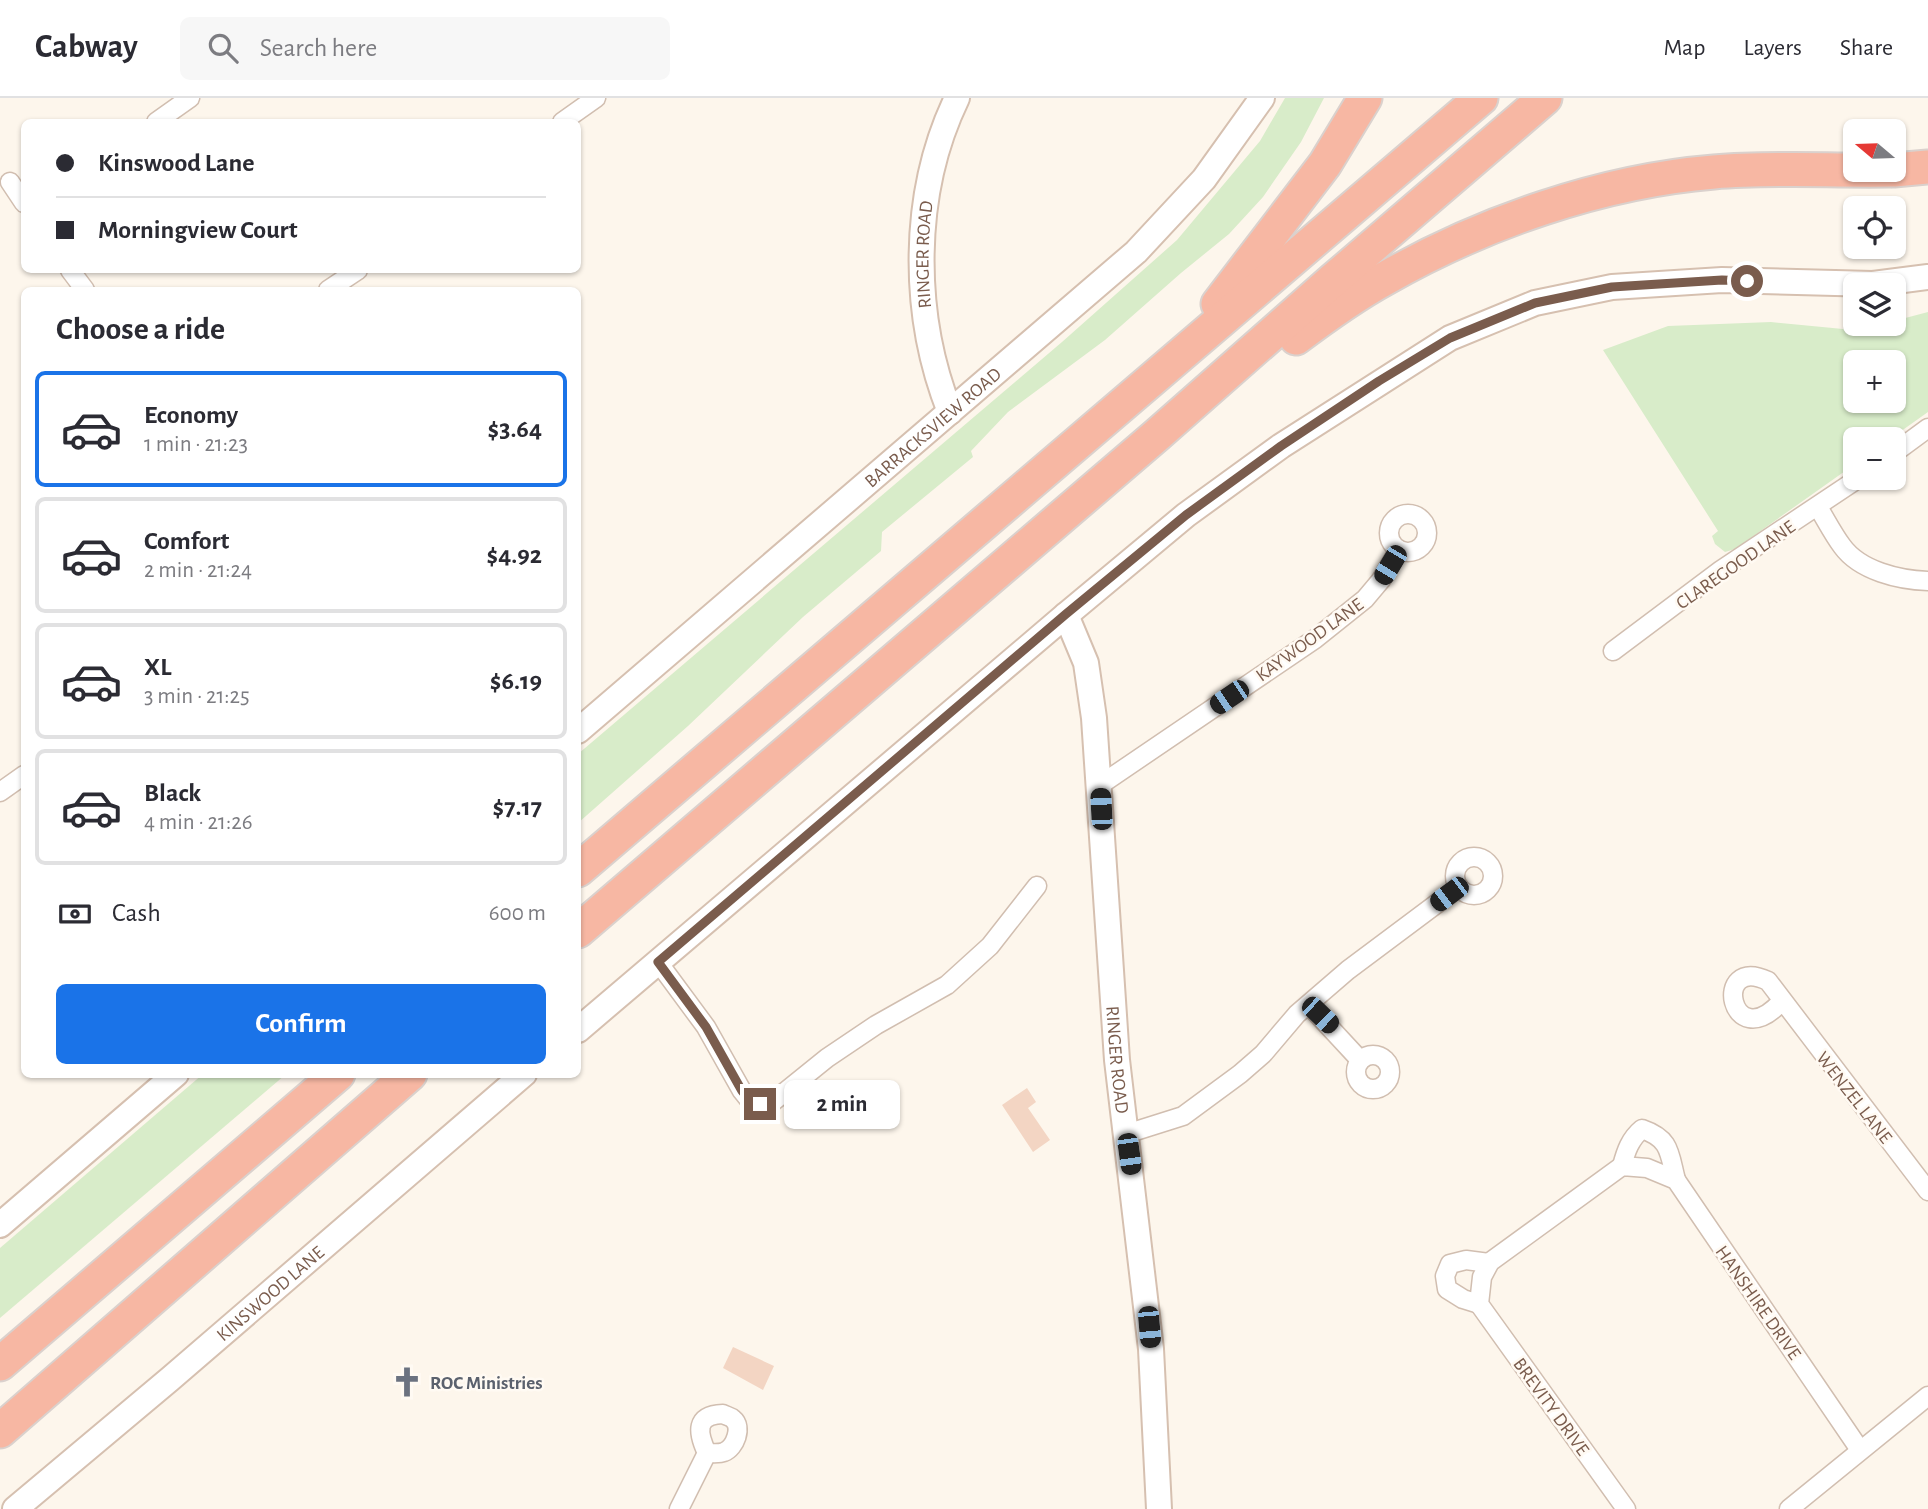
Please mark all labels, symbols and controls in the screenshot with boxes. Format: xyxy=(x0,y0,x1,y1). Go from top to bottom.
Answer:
search box xyxy=(180,17,670,80)
icon: search xyxy=(204,29,242,67)
text: Cabway xyxy=(35,31,138,64)
text: Search here xyxy=(260,35,377,61)
text: Map xyxy=(1663,36,1705,60)
text: Layers xyxy=(1743,36,1802,60)
text: Share xyxy=(1840,36,1893,60)
north arrow xyxy=(1843,119,1906,182)
map controls xyxy=(1843,119,1906,490)
text: Kinswood Lane xyxy=(98,150,254,176)
button: locate xyxy=(1843,196,1906,259)
street label: RINGER ROAD xyxy=(914,200,937,309)
text: Morningview Court xyxy=(98,217,298,243)
route start xyxy=(1731,265,1763,297)
button: layers xyxy=(1843,273,1906,336)
text: Choose a ride xyxy=(56,313,225,345)
button: + xyxy=(1843,350,1906,413)
street label: BARRACKSVIEW ROAD xyxy=(862,364,1005,491)
icon: car xyxy=(60,398,123,461)
text: Economy xyxy=(144,402,238,428)
text: $3.64 xyxy=(488,416,542,442)
button: − xyxy=(1843,427,1906,490)
text: 1 min · 21:23 xyxy=(144,433,248,456)
street label: CLAREGOOD LANE xyxy=(1673,517,1799,613)
icon: car xyxy=(60,524,123,587)
text: Comfort xyxy=(144,528,229,554)
text: $4.92 xyxy=(486,542,542,568)
car xyxy=(1371,542,1410,588)
text: 2 min · 21:24 xyxy=(144,559,252,582)
street label: KAYWOOD LANE xyxy=(1253,595,1367,685)
icon: car xyxy=(60,650,123,713)
text: XL xyxy=(144,654,171,680)
text: $6.19 xyxy=(490,668,542,694)
car xyxy=(1206,677,1253,717)
text: 3 min · 21:25 xyxy=(144,685,250,708)
icon: car xyxy=(60,776,123,839)
text: Black xyxy=(144,780,201,806)
car xyxy=(1090,787,1113,831)
text: $7.17 xyxy=(493,794,542,820)
text: 4 min · 21:26 xyxy=(144,811,252,834)
car xyxy=(1426,873,1473,915)
icon: cash xyxy=(56,895,94,933)
text: Cash xyxy=(112,900,161,926)
text: 600 m xyxy=(489,902,546,925)
button: Confirm xyxy=(56,984,546,1064)
car xyxy=(1298,993,1343,1037)
street label: RINGER ROAD xyxy=(1102,1005,1131,1115)
street label: WENZEL LANE xyxy=(1812,1049,1895,1147)
callout: 2 min xyxy=(784,1080,900,1128)
route end xyxy=(744,1088,776,1120)
text: 2 min xyxy=(816,1093,868,1116)
car xyxy=(1116,1132,1143,1176)
street label: HANSHIRE DRIVE xyxy=(1711,1242,1804,1363)
street label: KINSWOOD LANE xyxy=(214,1243,328,1345)
car xyxy=(1137,1305,1162,1349)
street label: BREVITY DRIVE xyxy=(1509,1355,1592,1459)
church icon: ROC Ministries xyxy=(390,1365,424,1399)
place label: ROC Ministries xyxy=(430,1374,543,1393)

